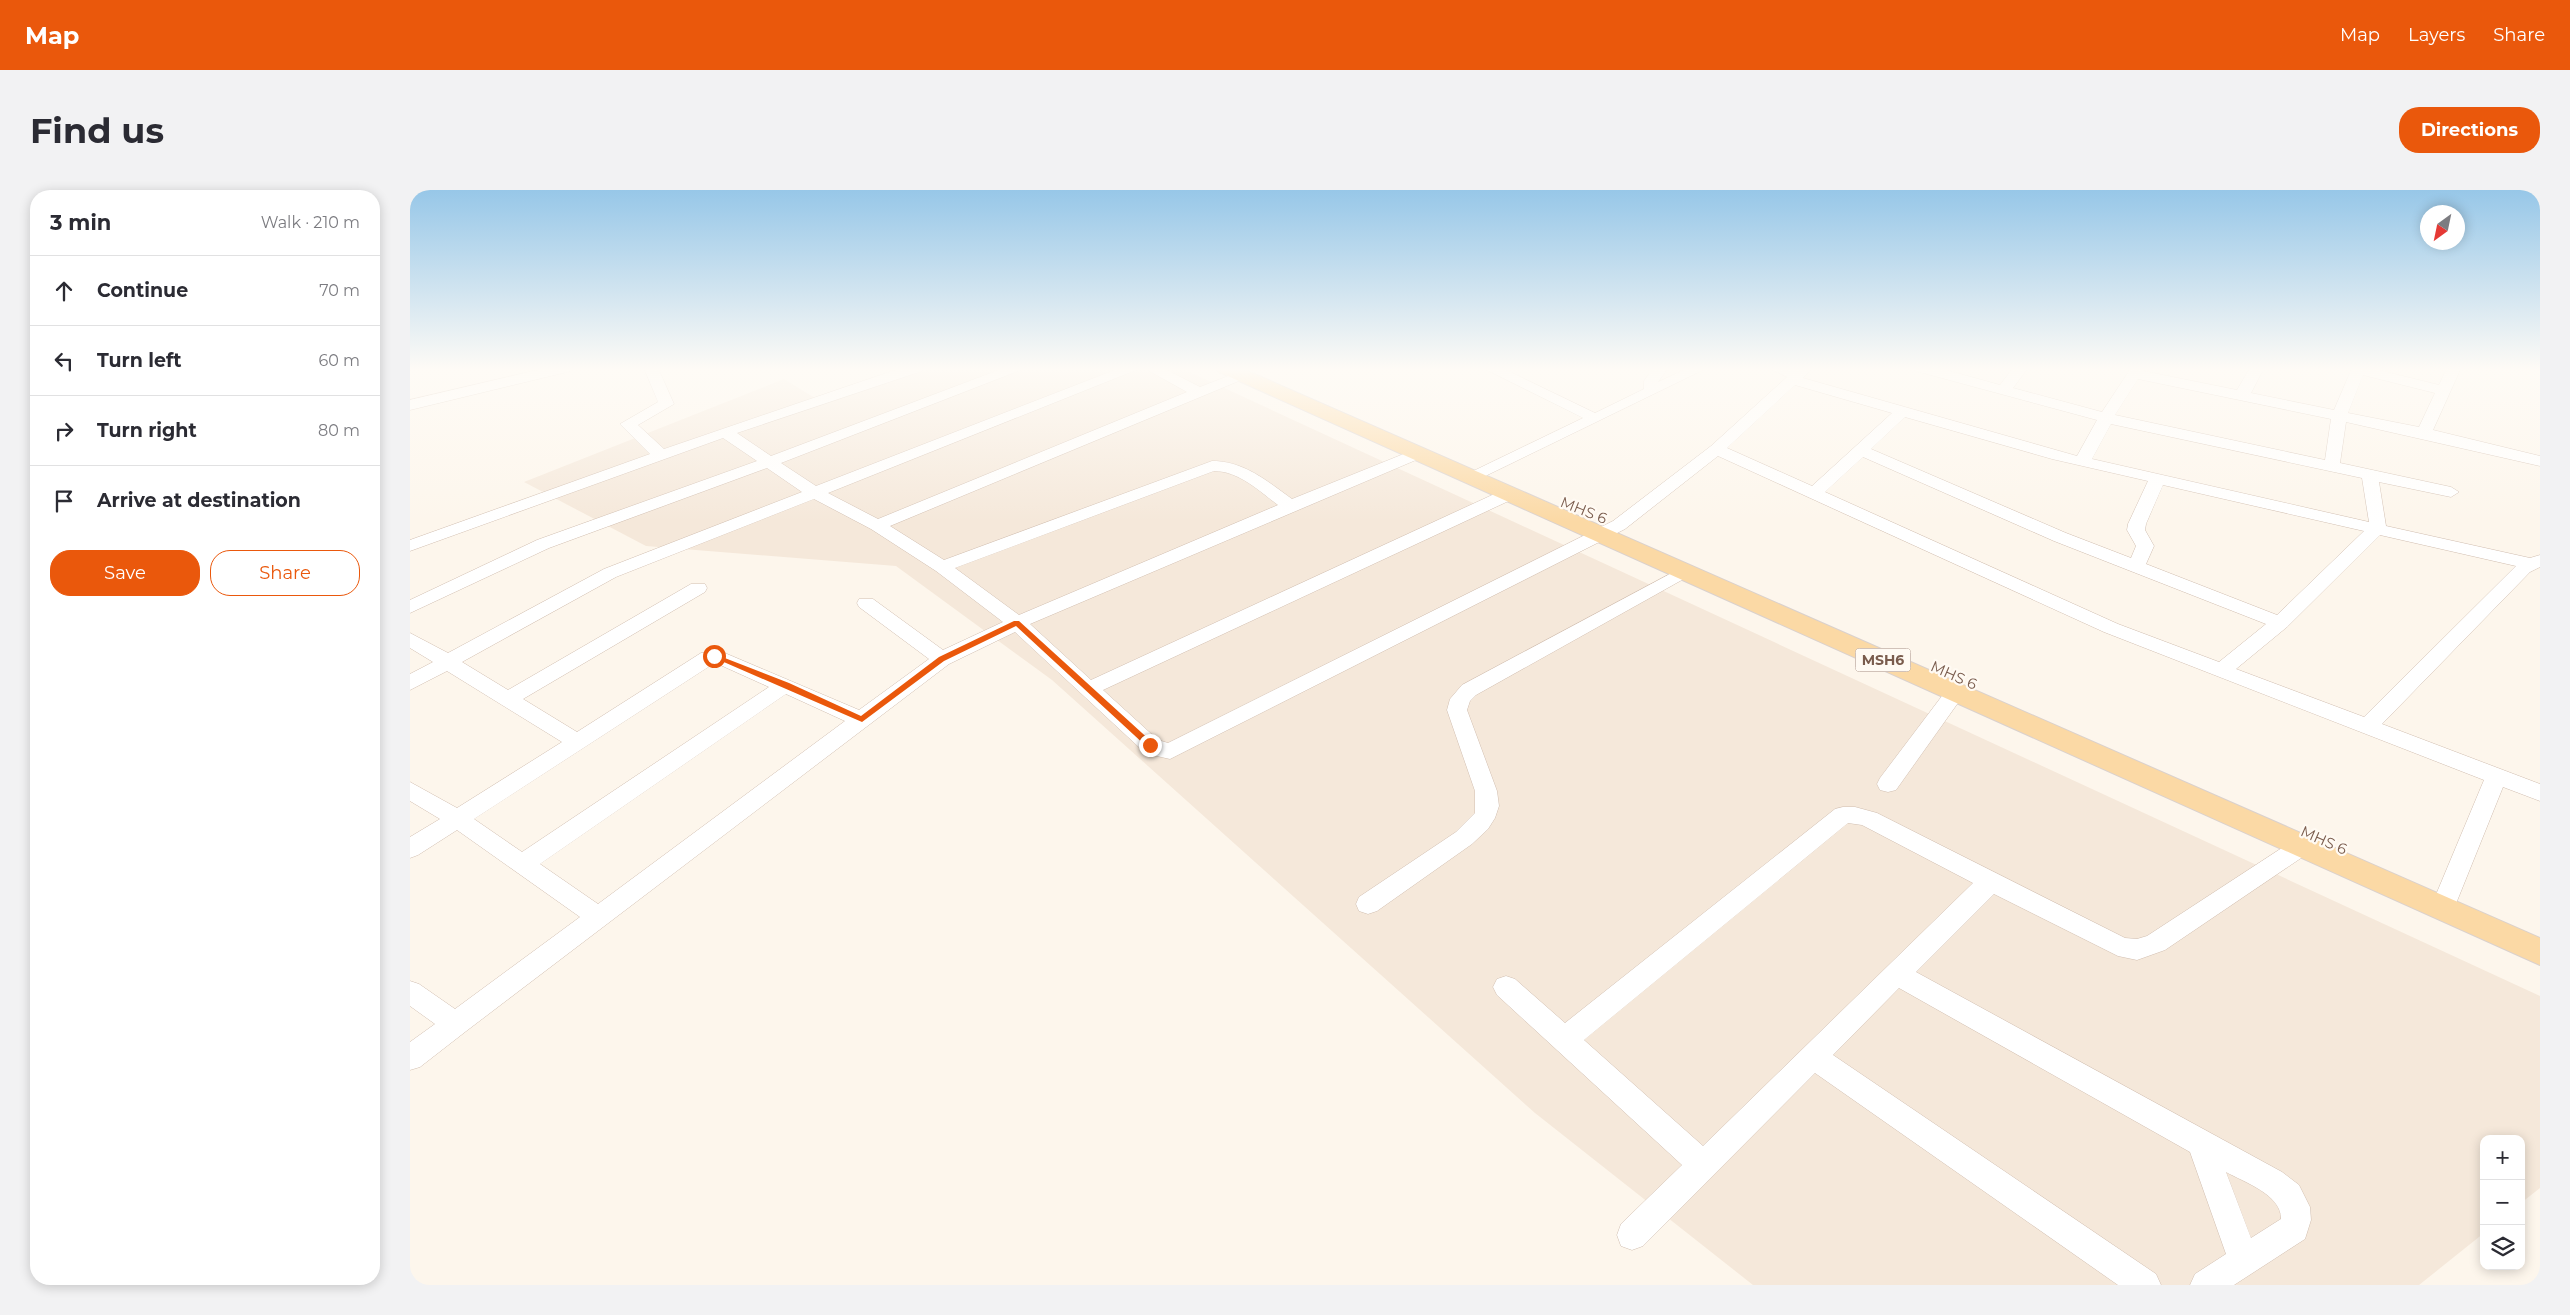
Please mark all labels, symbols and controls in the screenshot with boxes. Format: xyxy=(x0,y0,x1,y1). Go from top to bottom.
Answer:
text: Map xyxy=(25,21,79,50)
text: Map xyxy=(2340,24,2380,46)
text: Layers xyxy=(2408,24,2465,46)
text: Share xyxy=(2493,24,2545,46)
button: Directions xyxy=(2399,107,2540,153)
text: Find us xyxy=(30,109,164,152)
north arrow xyxy=(2420,205,2465,250)
text: 3 min xyxy=(50,210,111,235)
text: Walk · 210 m xyxy=(261,213,360,232)
icon: ahead xyxy=(50,277,78,305)
text: Continue xyxy=(97,279,188,302)
text: 70 m xyxy=(319,281,360,300)
icon: left xyxy=(50,347,78,375)
text: Turn left xyxy=(97,349,182,372)
text: 60 m xyxy=(318,351,360,370)
icon: right xyxy=(50,417,78,445)
text: Turn right xyxy=(97,419,197,442)
text: 80 m xyxy=(318,421,360,440)
icon: arrive xyxy=(50,487,78,515)
text: Arrive at destination xyxy=(97,489,301,512)
street label: MHS 6 xyxy=(1558,492,1610,528)
button: Save xyxy=(50,550,200,596)
button: Share xyxy=(210,550,360,596)
route start xyxy=(703,645,726,668)
road number: MSH6 xyxy=(1856,648,1910,672)
street label: MHS 6 xyxy=(1928,656,1980,694)
route end xyxy=(1139,734,1162,757)
street label: MHS 6 xyxy=(2298,821,2350,859)
map controls xyxy=(2480,1135,2525,1270)
button: + xyxy=(2480,1135,2525,1180)
button: − xyxy=(2480,1180,2525,1225)
button: layers xyxy=(2480,1225,2525,1270)

